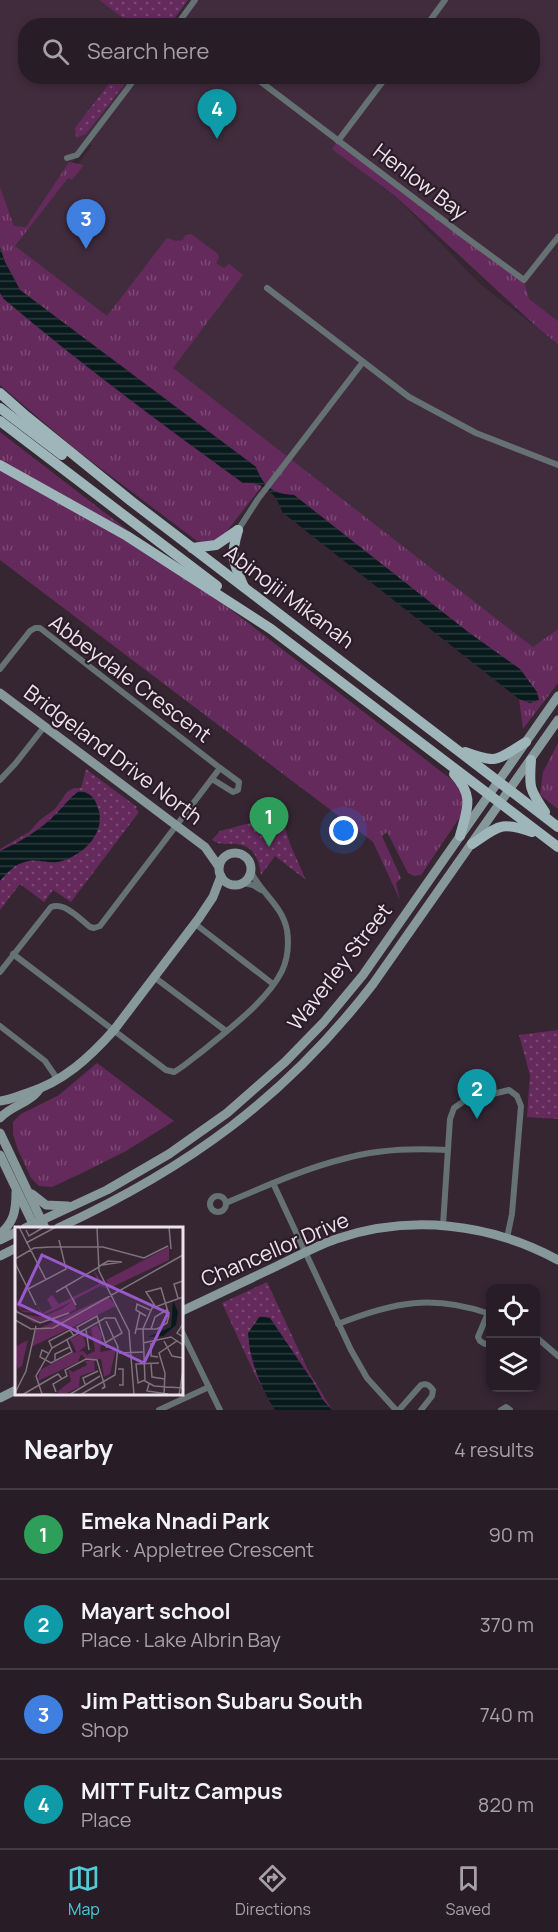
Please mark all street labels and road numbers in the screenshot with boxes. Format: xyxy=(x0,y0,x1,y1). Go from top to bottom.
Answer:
street label: Henlow Bay xyxy=(368,137,473,226)
street label: Abinojii Mikanah xyxy=(219,538,360,654)
street label: Abbeydale Crescent xyxy=(44,608,217,748)
street label: Bridgeland Drive North xyxy=(19,678,209,831)
street label: Waverley Street xyxy=(281,897,398,1036)
street label: Chancellor Drive xyxy=(196,1205,353,1293)

